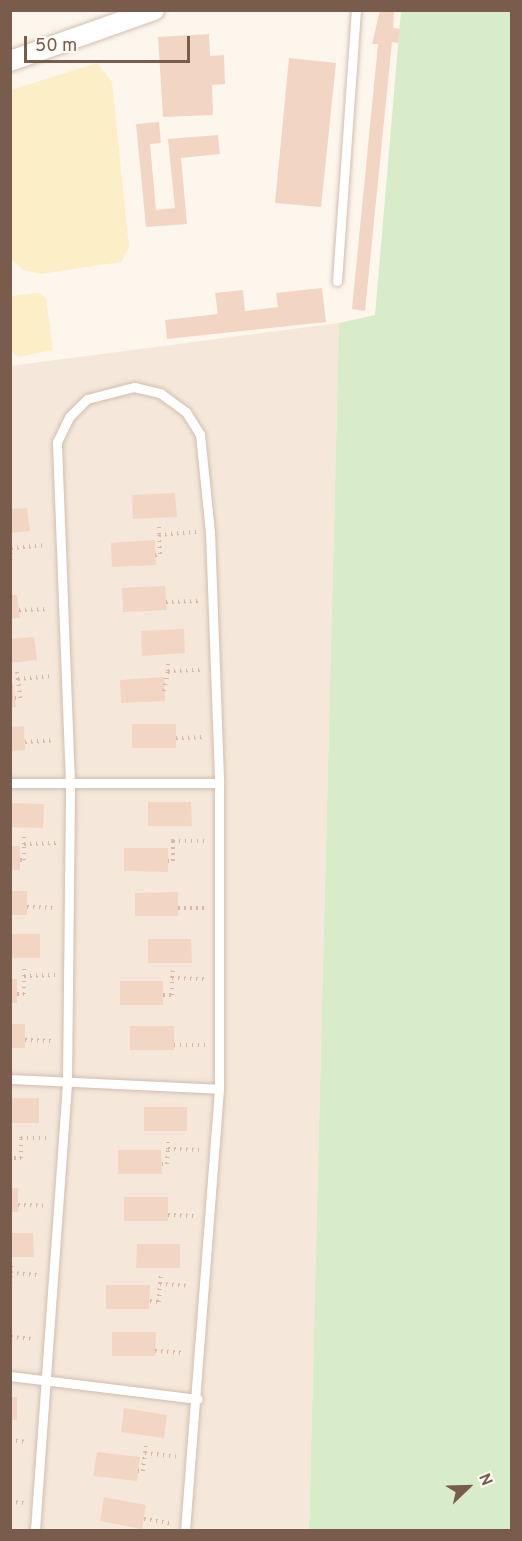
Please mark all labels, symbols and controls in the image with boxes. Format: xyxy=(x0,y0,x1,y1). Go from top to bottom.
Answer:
scale bar xyxy=(27,24,194,62)
text: 50 m xyxy=(35,35,77,58)
north arrow xyxy=(438,1457,498,1517)
text: N xyxy=(473,1471,496,1489)

